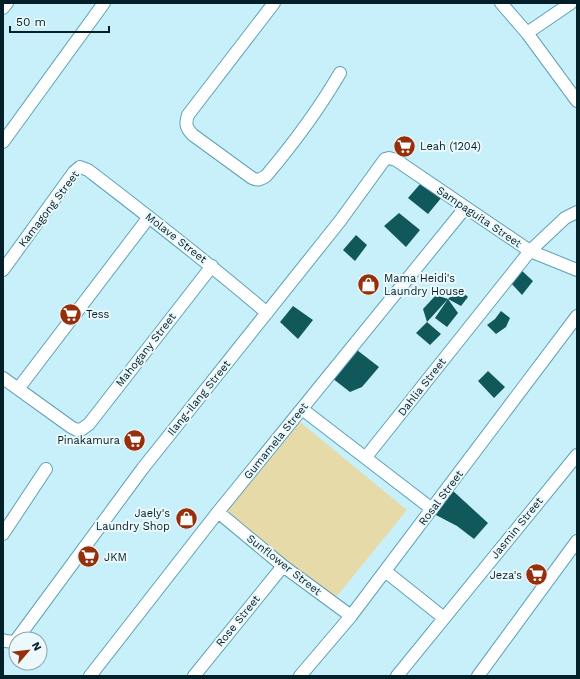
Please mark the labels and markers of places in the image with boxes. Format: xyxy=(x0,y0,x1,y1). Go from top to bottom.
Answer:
supermarket icon: Leah (1204) xyxy=(391,133,417,159)
place label: Leah (1204) xyxy=(420,140,481,153)
shop icon: Mama Heidi's Laundry House xyxy=(356,271,382,297)
place label: Mama Heidi's Laundry House xyxy=(384,272,464,298)
supermarket icon: Tess xyxy=(58,301,84,327)
place label: Tess xyxy=(86,308,110,321)
supermarket icon: Pinakamura xyxy=(122,427,148,453)
place label: Pinakamura xyxy=(57,434,120,447)
shop icon: Jaely's Laundry Shop xyxy=(173,506,199,532)
place label: Jaely's Laundry Shop xyxy=(96,507,170,533)
supermarket icon: JKM xyxy=(76,544,102,570)
place label: JKM xyxy=(104,551,127,564)
supermarket icon: Jeza's xyxy=(524,562,550,588)
place label: Jeza's xyxy=(490,569,522,582)

